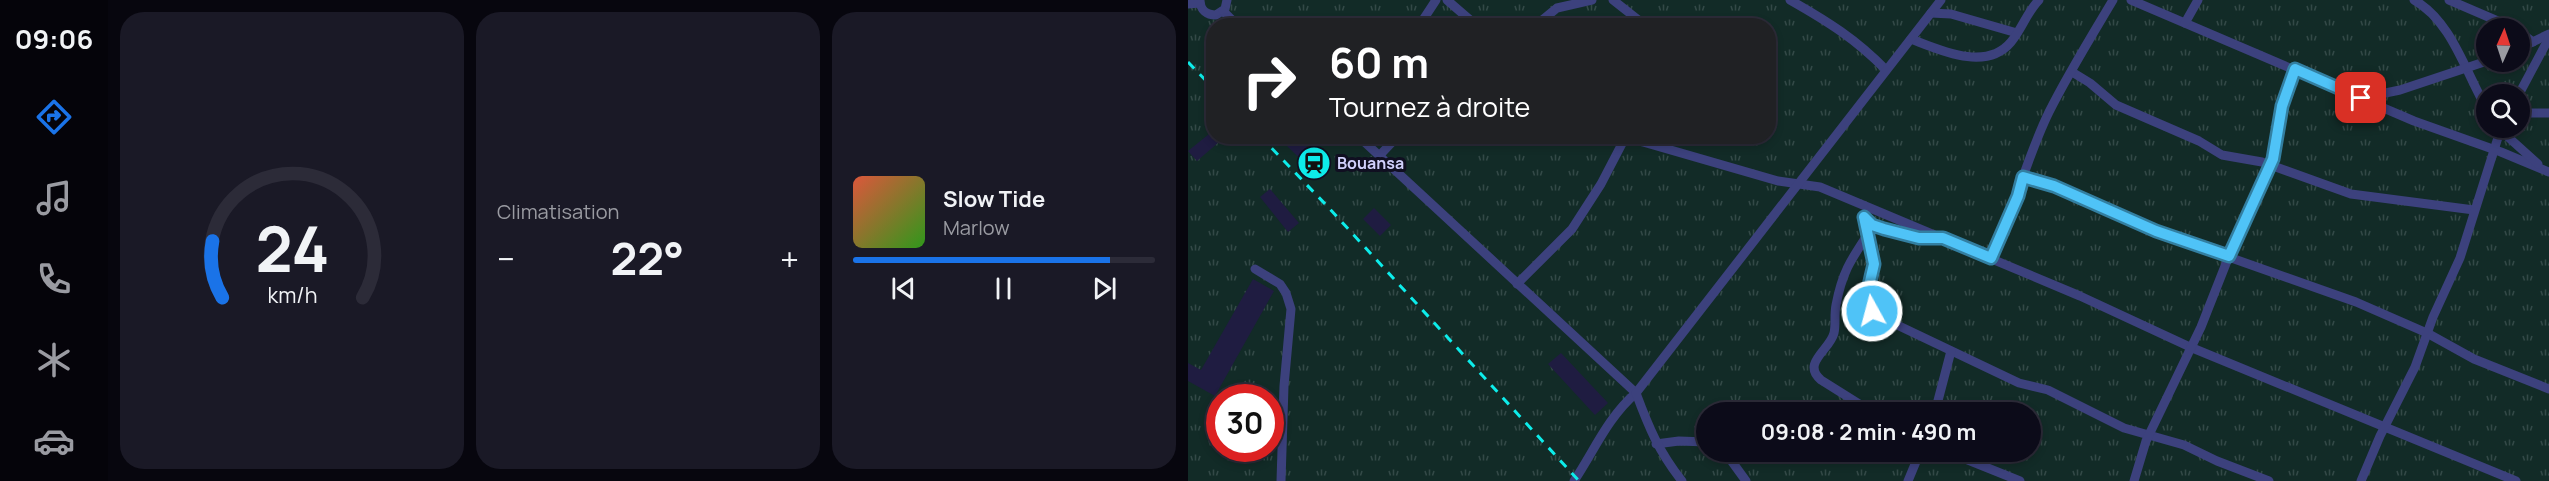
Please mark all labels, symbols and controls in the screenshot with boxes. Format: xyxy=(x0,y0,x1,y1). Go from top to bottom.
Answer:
north arrow xyxy=(2476,18,2530,72)
map controls xyxy=(2476,18,2530,138)
text: 09:06 xyxy=(15,20,93,57)
text: 60 m xyxy=(1329,33,1429,91)
icon: right xyxy=(1230,42,1308,120)
pin xyxy=(2335,72,2386,123)
icon: arrive xyxy=(2344,81,2377,114)
button: search xyxy=(2476,84,2530,138)
text: Tournez à droite xyxy=(1329,88,1530,125)
icon: directions xyxy=(33,96,75,138)
station icon: Bouansa xyxy=(1296,145,1332,181)
place label: Bouansa xyxy=(1337,152,1404,174)
icon: music xyxy=(33,177,75,219)
text: Slow Tide xyxy=(943,184,1045,214)
text: Climatisation xyxy=(497,198,619,225)
text: 24 xyxy=(255,205,329,291)
text: Marlow xyxy=(943,214,1010,241)
text: 22° xyxy=(610,227,684,289)
text: − xyxy=(497,236,515,281)
text: + xyxy=(780,236,799,281)
icon: phone xyxy=(33,258,75,300)
icon: previous xyxy=(887,272,920,305)
icon: pause xyxy=(987,272,1020,305)
icon: next xyxy=(1088,272,1121,305)
position arrow xyxy=(1840,279,1904,343)
text: km/h xyxy=(267,280,317,309)
icon: climate xyxy=(33,339,75,381)
speed limit sign: 30 xyxy=(1206,384,1284,462)
text: 09:08 · 2 min · 490 m xyxy=(1761,417,1976,447)
icon: car xyxy=(33,420,75,462)

